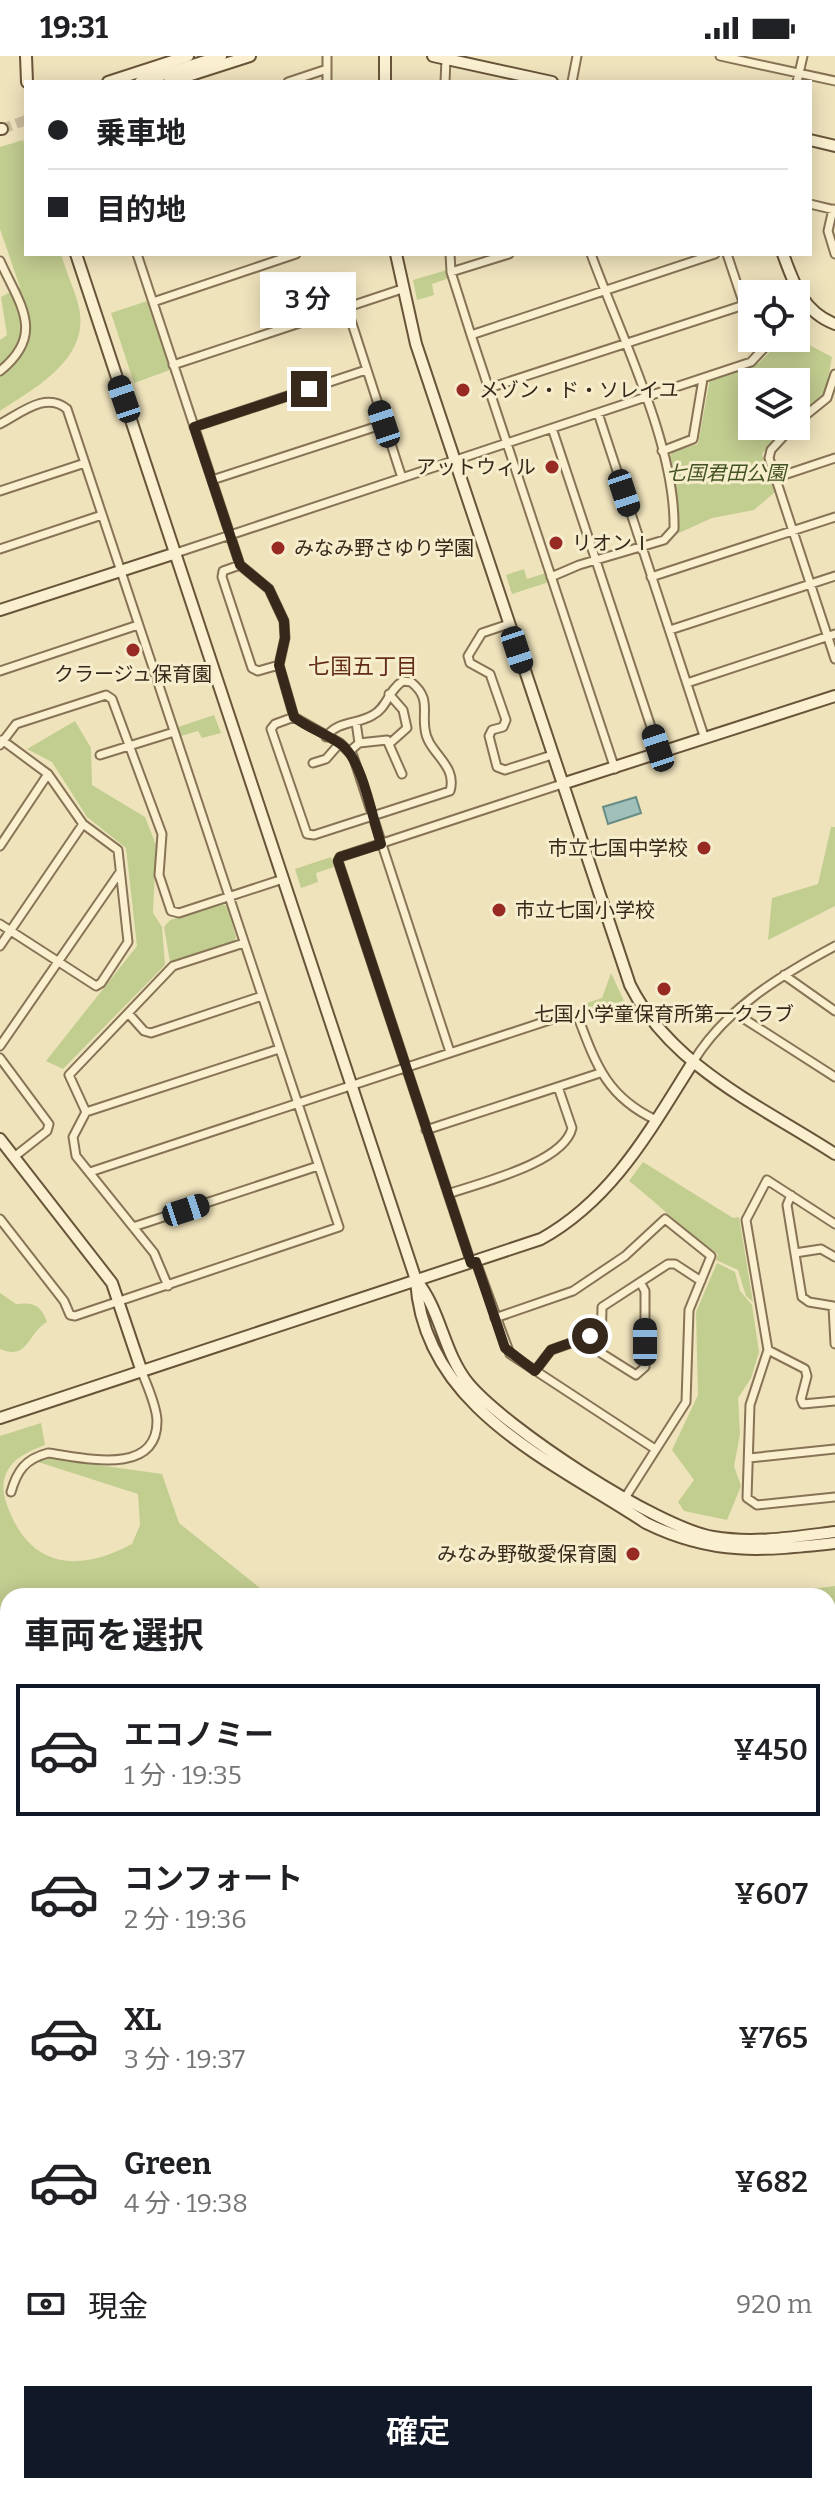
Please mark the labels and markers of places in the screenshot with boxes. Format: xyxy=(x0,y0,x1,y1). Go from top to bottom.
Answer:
place label: メゾン・ド・ソレイユ xyxy=(479,378,679,402)
marker: メゾン・ド・ソレイユ xyxy=(454,381,472,399)
place label: アットウィル xyxy=(416,455,536,479)
marker: アットウィル xyxy=(543,458,561,476)
place label: リオンⅠ xyxy=(572,531,652,555)
marker: リオンⅠ xyxy=(547,534,565,552)
place label: みなみ野さゆり学園 xyxy=(294,536,474,560)
marker: みなみ野さゆり学園 xyxy=(269,539,287,557)
marker: クラージュ保育園 xyxy=(124,641,142,659)
place label: クラージュ保育園 xyxy=(54,662,212,686)
place label: 市立七国中学校 xyxy=(548,836,688,860)
marker: 市立七国中学校 xyxy=(695,839,713,857)
place label: 市立七国小学校 xyxy=(515,898,655,922)
marker: 市立七国小学校 xyxy=(490,901,508,919)
marker: 七国小学童保育所第一クラブ xyxy=(655,980,673,998)
place label: 七国小学童保育所第一クラブ xyxy=(534,1002,794,1026)
place label: みなみ野敬愛保育園 xyxy=(437,1542,617,1566)
marker: みなみ野敬愛保育園 xyxy=(624,1545,642,1563)

